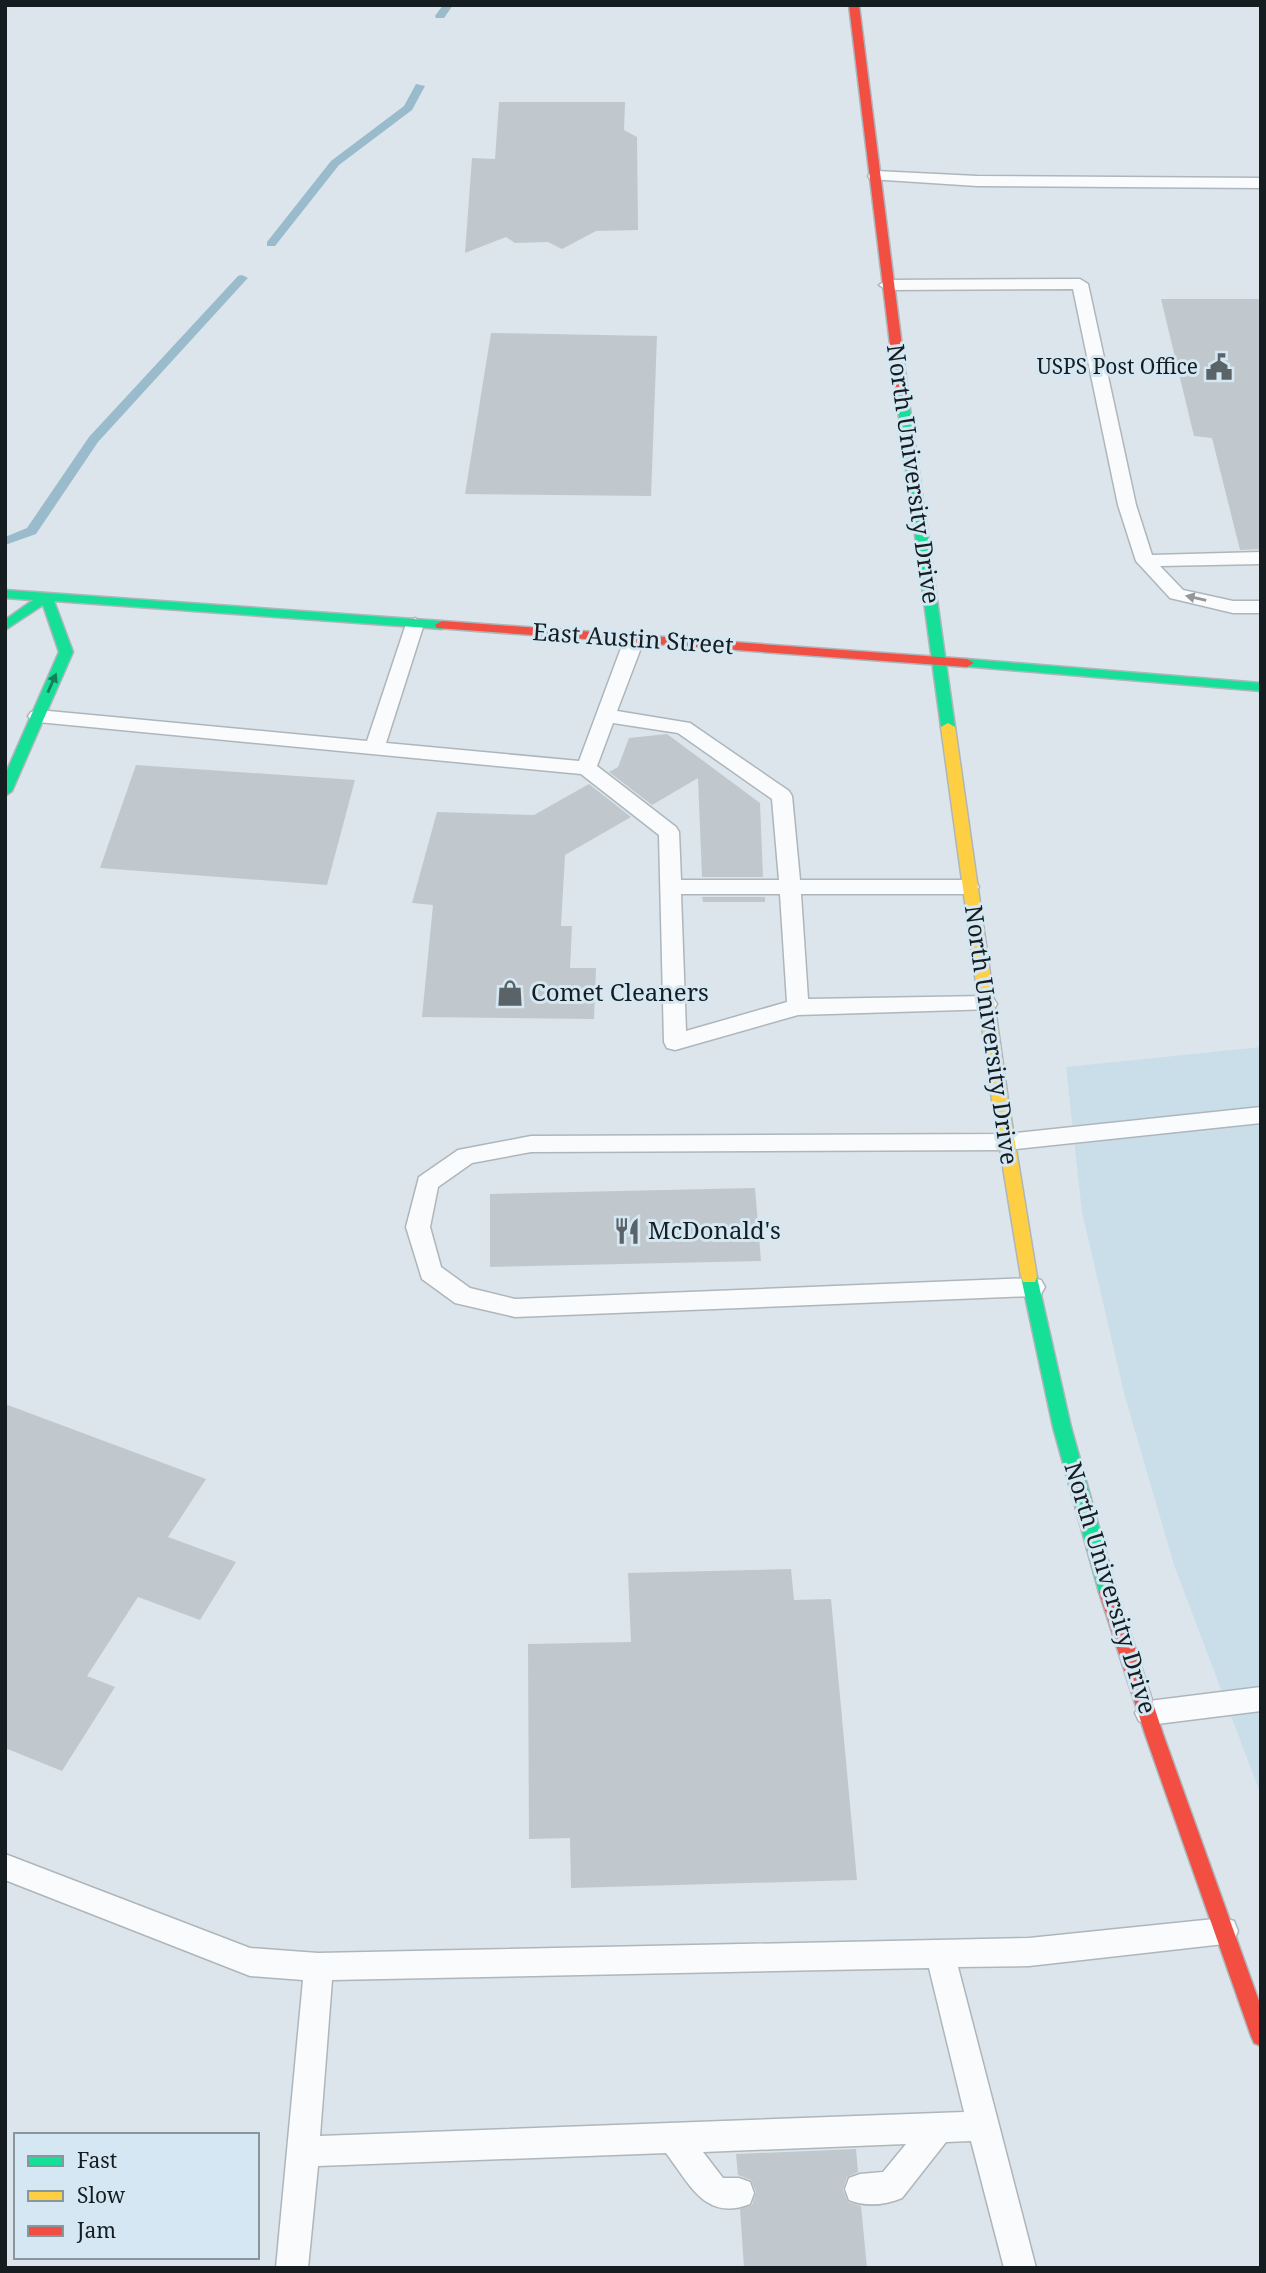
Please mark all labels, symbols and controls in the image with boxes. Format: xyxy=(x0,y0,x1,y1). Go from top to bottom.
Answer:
street label: North University Drive xyxy=(880,342,949,606)
place label: USPS Post Office xyxy=(1037,352,1198,380)
public building icon: USPS Post Office xyxy=(1204,352,1234,382)
one-way arrow xyxy=(1185,592,1207,603)
street label: East Austin Street xyxy=(532,614,735,661)
one-way arrow xyxy=(47,673,58,694)
street label: North University Drive xyxy=(958,903,1027,1167)
place label: Comet Cleaners xyxy=(531,975,709,1008)
shop icon: Comet Cleaners xyxy=(495,978,525,1008)
place label: McDonald's xyxy=(648,1213,781,1246)
restaurant icon: McDonald's xyxy=(612,1216,642,1246)
street label: North University Drive xyxy=(1057,1458,1165,1718)
legend xyxy=(14,2133,259,2259)
text: Fast xyxy=(77,2146,117,2174)
text: Slow xyxy=(77,2181,126,2209)
text: Jam xyxy=(76,2216,116,2244)

